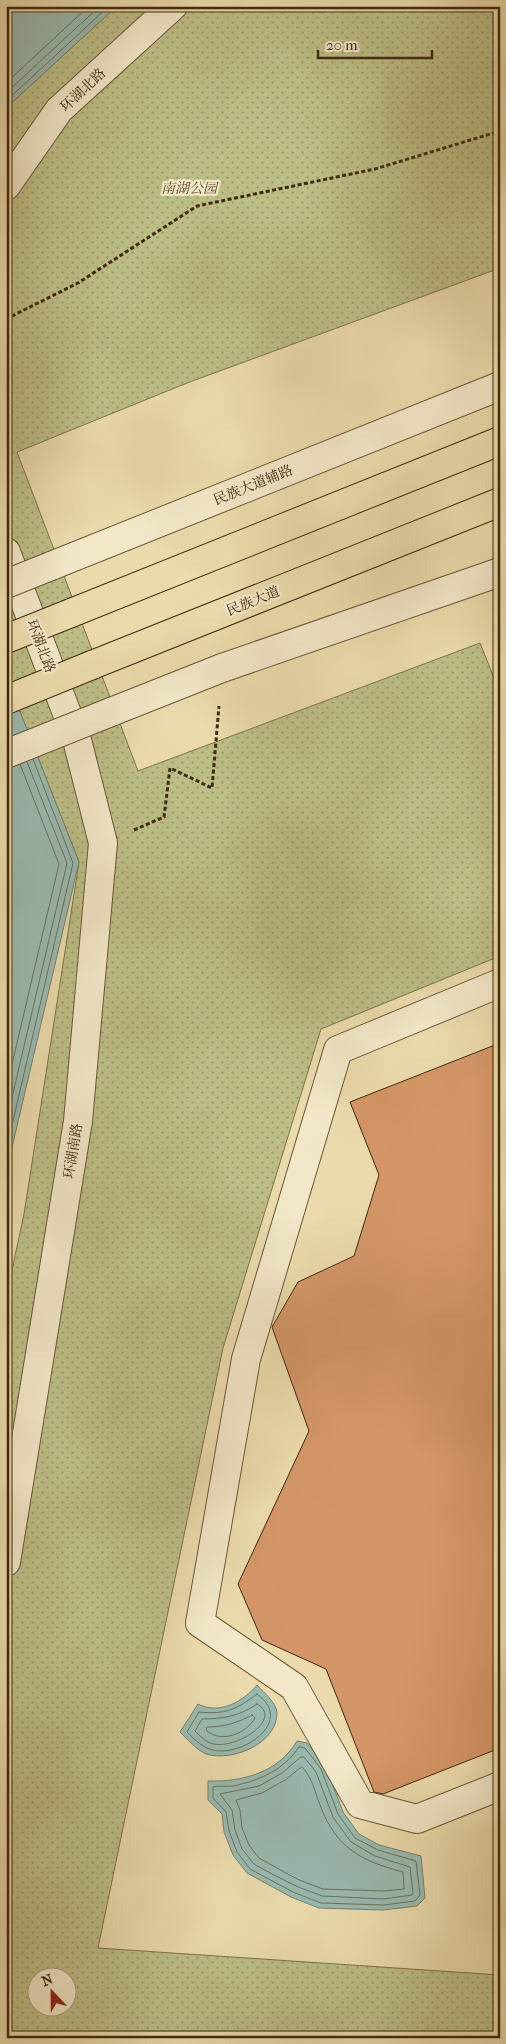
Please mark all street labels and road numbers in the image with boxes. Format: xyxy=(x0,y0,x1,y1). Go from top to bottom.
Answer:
street label: 环湖北路 xyxy=(57,65,109,115)
street label: 民族大道辅路 xyxy=(211,461,295,509)
street label: 民族大道 xyxy=(224,583,282,619)
street label: 环湖北路 xyxy=(23,617,59,675)
street label: 环湖南路 xyxy=(60,1122,86,1180)

